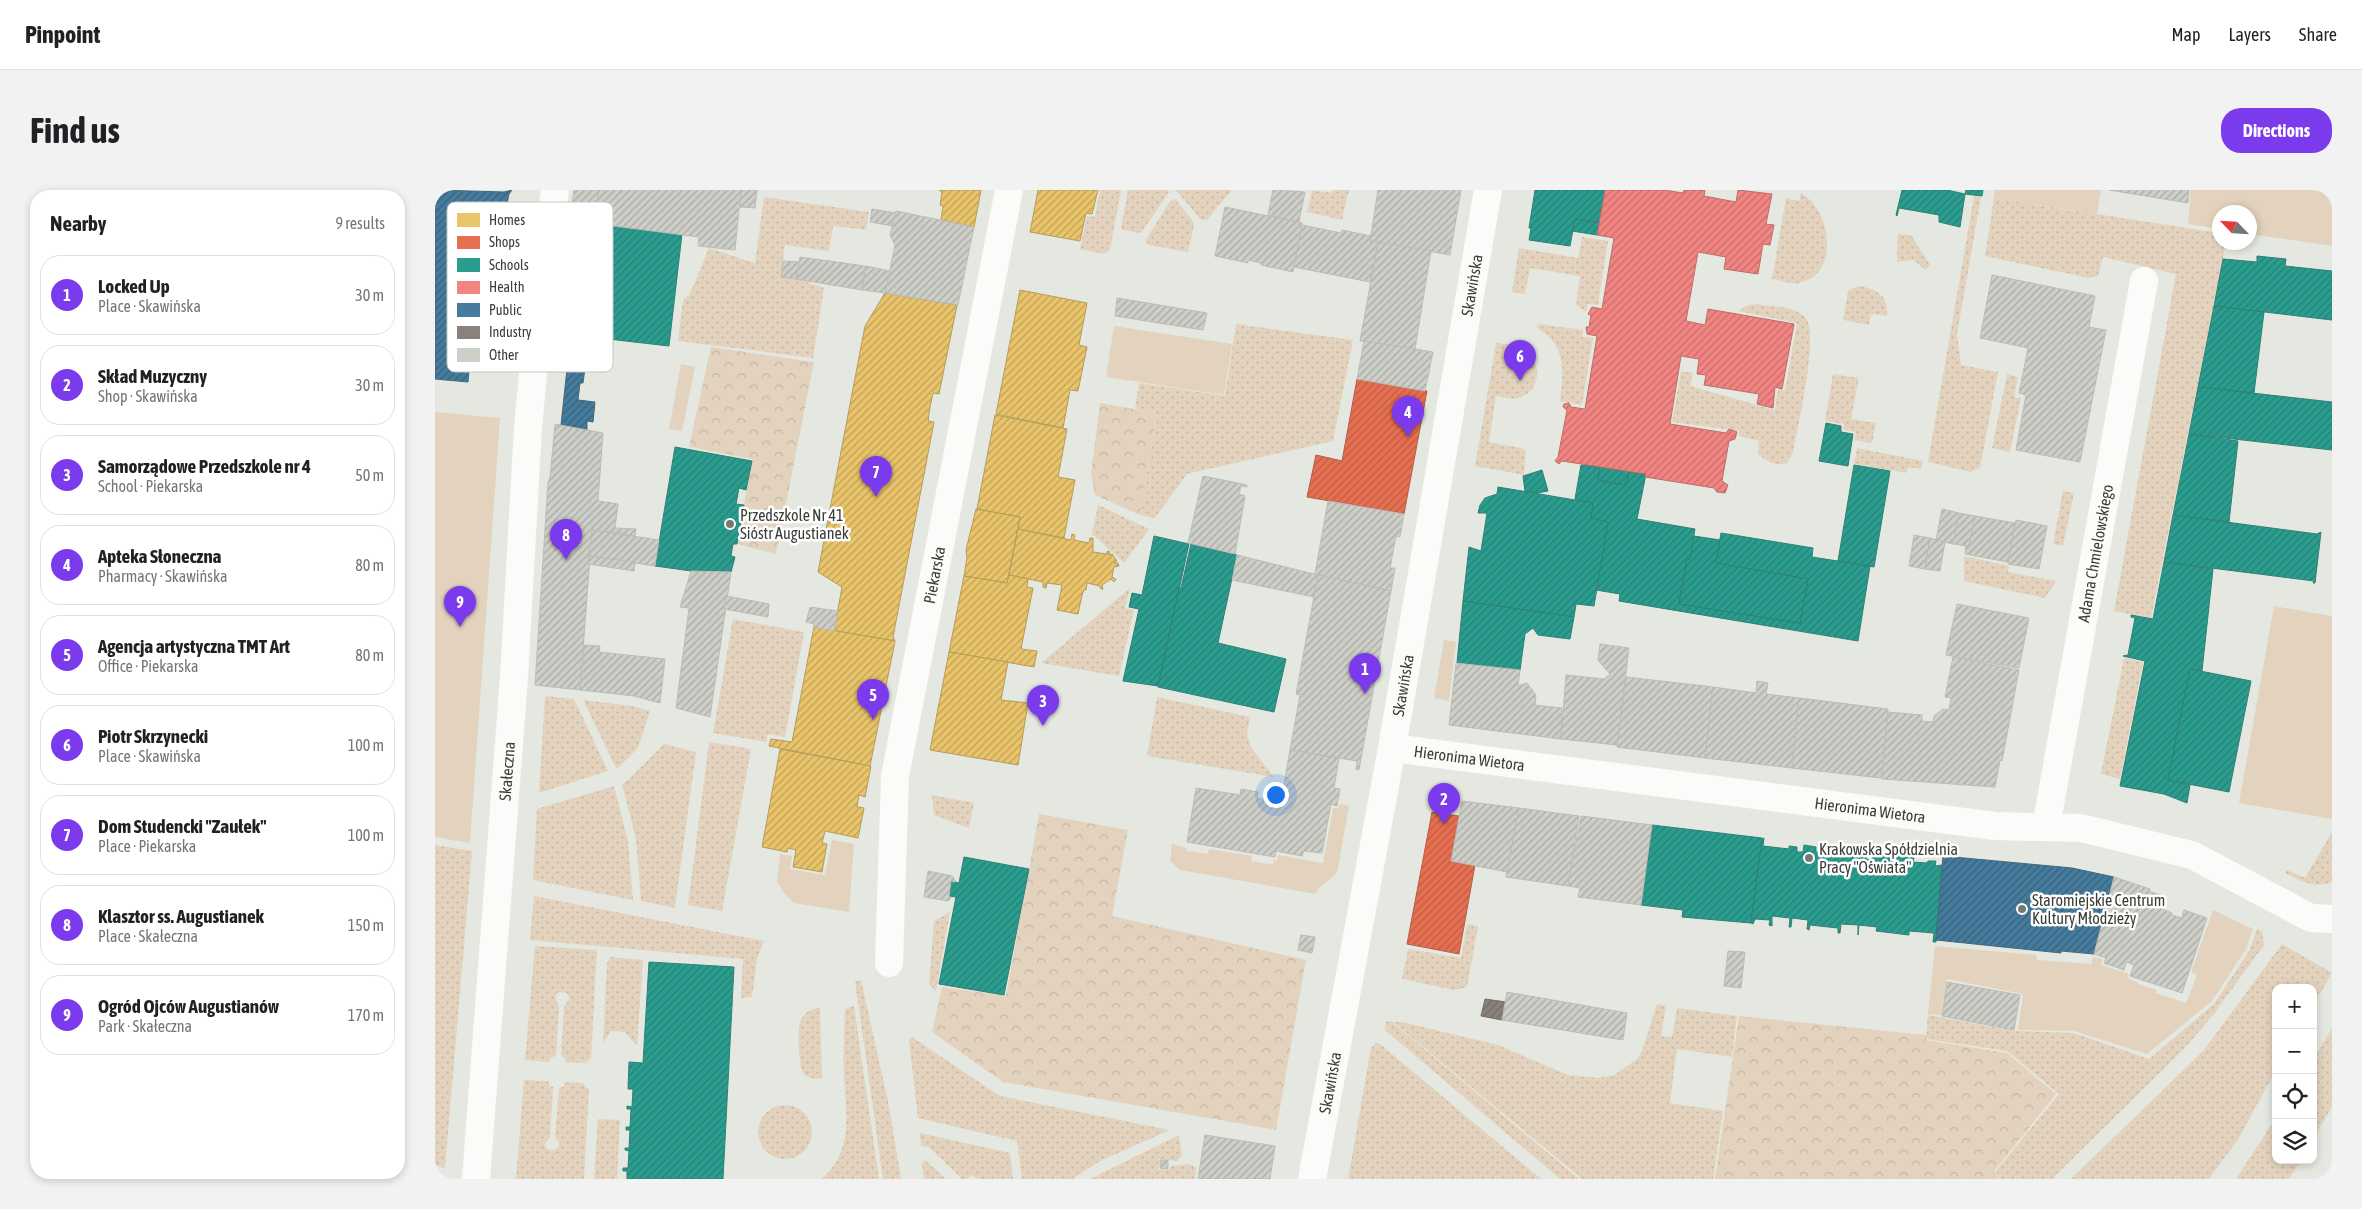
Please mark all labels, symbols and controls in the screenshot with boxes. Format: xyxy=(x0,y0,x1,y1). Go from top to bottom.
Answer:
text: Pinpoint xyxy=(25,21,100,48)
text: Map xyxy=(2171,24,2200,45)
text: Layers xyxy=(2228,24,2271,45)
text: Share xyxy=(2299,24,2337,45)
button: Directions xyxy=(2221,108,2332,153)
text: Find us xyxy=(30,110,120,150)
legend xyxy=(447,202,613,372)
north arrow xyxy=(2212,205,2257,250)
text: Nearby xyxy=(50,211,106,235)
text: Homes xyxy=(489,212,525,228)
text: 9 results xyxy=(335,214,385,232)
text: Shops xyxy=(489,234,520,250)
street label: Skawińska xyxy=(1457,253,1486,317)
text: Schools xyxy=(489,257,529,273)
text: Locked Up xyxy=(98,275,170,297)
text: Health xyxy=(489,279,525,295)
text: 1 xyxy=(63,286,71,304)
text: 30 m xyxy=(355,286,384,304)
text: Place · Skawińska xyxy=(98,297,201,315)
text: Public xyxy=(489,302,522,318)
text: Industry xyxy=(489,324,532,340)
pin: 6 xyxy=(1504,340,1536,381)
text: Other xyxy=(489,347,519,363)
text: Skład Muzyczny xyxy=(98,365,207,387)
text: 2 xyxy=(63,376,71,394)
text: 30 m xyxy=(355,376,384,394)
text: Shop · Skawińska xyxy=(98,387,198,405)
pin: 4 xyxy=(1392,396,1424,437)
text: Samorządowe Przedszkole nr 4 xyxy=(98,455,311,477)
pin: 7 xyxy=(860,456,892,497)
text: 3 xyxy=(63,466,71,484)
text: 50 m xyxy=(355,466,384,484)
text: School · Piekarska xyxy=(98,477,203,495)
street label: Adama Chmielowskiego xyxy=(2074,483,2116,624)
place label: Przedszkole Nr 41 Sióstr Augustianek xyxy=(740,506,849,543)
marker: Przedszkole Nr 41 Sióstr Augustianek xyxy=(724,518,736,530)
pin: 8 xyxy=(550,519,582,560)
text: Apteka Słoneczna xyxy=(98,545,221,567)
street label: Piekarska xyxy=(920,545,948,605)
text: 4 xyxy=(63,556,71,574)
text: 80 m xyxy=(355,556,384,574)
text: Pharmacy · Skawińska xyxy=(98,567,227,585)
pin: 9 xyxy=(444,586,476,627)
text: Agencja artystyczna TMT Art xyxy=(98,635,290,657)
text: 5 xyxy=(63,646,71,664)
text: 80 m xyxy=(355,646,384,664)
pin: 1 xyxy=(1349,653,1381,694)
street label: Skawińska xyxy=(1389,653,1417,718)
text: Office · Piekarska xyxy=(98,657,198,675)
pin: 5 xyxy=(857,679,889,720)
pin: 3 xyxy=(1027,685,1059,726)
text: Piotr Skrzynecki xyxy=(98,725,208,747)
text: 6 xyxy=(63,736,71,754)
text: 100 m xyxy=(348,736,384,754)
street label: Skałeczna xyxy=(496,741,518,801)
street label: Hieronima Wietora xyxy=(1413,742,1526,774)
text: Place · Skawińska xyxy=(98,747,201,765)
your location xyxy=(1263,782,1289,808)
pin: 2 xyxy=(1428,783,1460,824)
street label: Hieronima Wietora xyxy=(1814,794,1926,826)
text: Dom Studencki "Zaułek" xyxy=(98,815,266,837)
text: 7 xyxy=(63,826,71,844)
text: 100 m xyxy=(348,826,384,844)
text: Place · Piekarska xyxy=(98,837,196,855)
place label: Krakowska Spółdzielnia Pracy "Oświata" xyxy=(1819,840,1958,877)
marker: Krakowska Spółdzielnia Pracy "Oświata" xyxy=(1803,852,1815,864)
place label: Staromiejskie Centrum Kultury Młodzieży xyxy=(2032,891,2165,928)
marker: Staromiejskie Centrum Kultury Młodzieży xyxy=(2016,903,2028,915)
text: Klasztor ss. Augustianek xyxy=(98,905,264,927)
text: 8 xyxy=(63,916,71,934)
text: 150 m xyxy=(348,916,384,934)
text: Place · Skałeczna xyxy=(98,927,198,945)
map controls xyxy=(2272,984,2317,1164)
button: + xyxy=(2272,984,2317,1029)
text: Ogród Ojców Augustianów xyxy=(98,995,279,1017)
text: 9 xyxy=(63,1006,71,1024)
text: 170 m xyxy=(348,1006,384,1024)
text: Park · Skałeczna xyxy=(98,1017,192,1035)
button: − xyxy=(2272,1029,2317,1074)
street label: Skawińska xyxy=(1315,1050,1344,1115)
button: locate xyxy=(2272,1074,2317,1119)
button: layers xyxy=(2272,1119,2317,1164)

